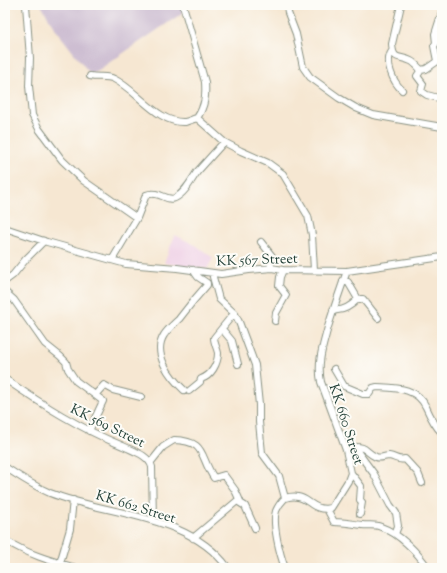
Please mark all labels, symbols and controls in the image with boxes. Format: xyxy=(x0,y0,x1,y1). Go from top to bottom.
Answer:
street label: KK 567 Street xyxy=(216,250,298,272)
street label: KK 660 Street xyxy=(323,382,368,468)
street label: KK 569 Street xyxy=(66,400,148,454)
street label: KK 662 Street xyxy=(93,486,178,530)

